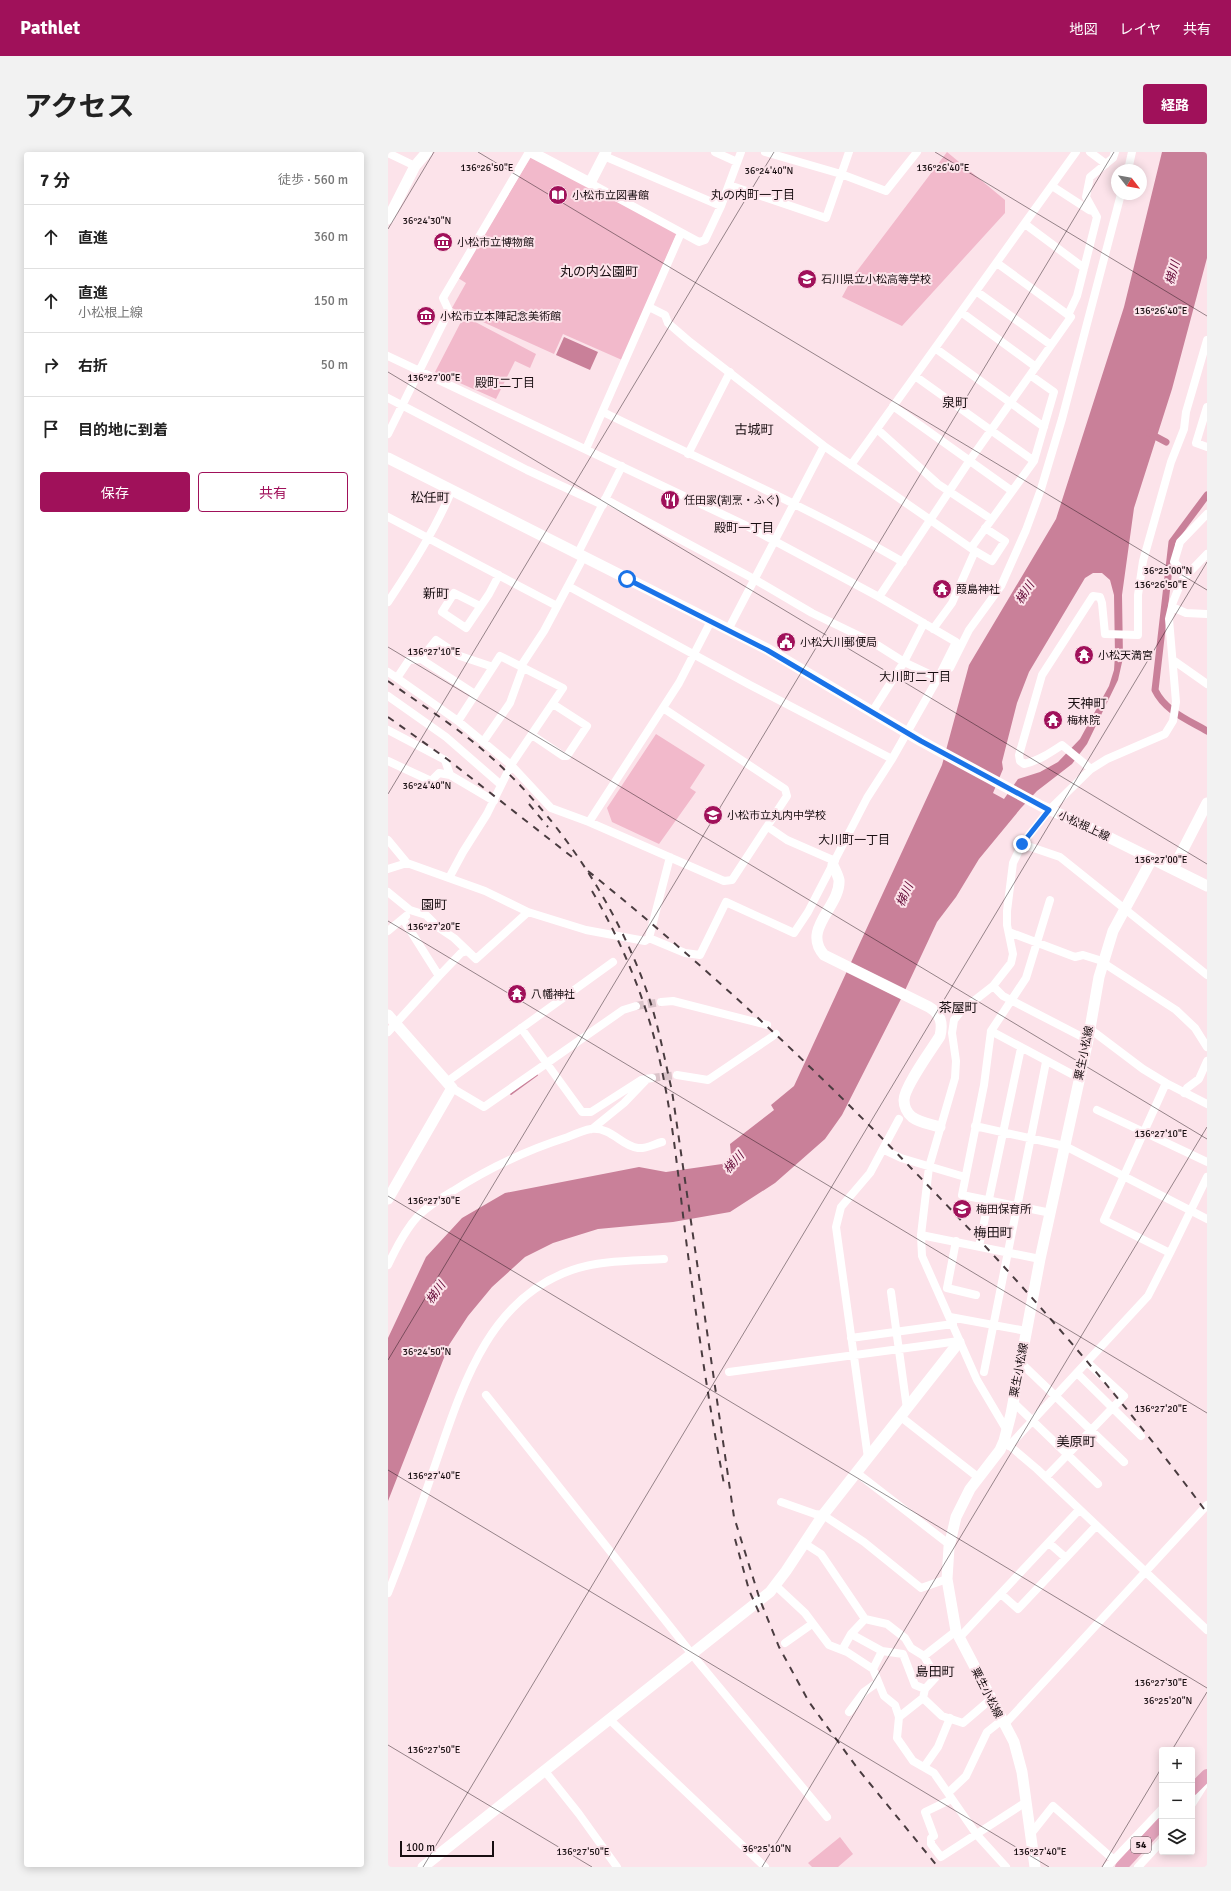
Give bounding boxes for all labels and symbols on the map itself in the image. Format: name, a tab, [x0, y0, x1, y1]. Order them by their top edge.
text: 136°26'50"E	[460, 162, 514, 174]
text: 136°26'40"E	[916, 162, 970, 174]
north arrow	[1111, 164, 1147, 200]
text: 36°24'40"N	[745, 165, 793, 177]
library icon: 小松市立図書館	[547, 184, 569, 206]
district label: 丸の内町一丁目	[711, 188, 795, 203]
place label: 小松市立図書館	[572, 189, 649, 202]
text: 36°24'30"N	[403, 215, 451, 227]
museum icon: 小松市立博物館	[432, 231, 454, 253]
place label: 小松市立博物館	[457, 236, 534, 249]
water label: 梯川	[1162, 257, 1184, 287]
district label: 丸の内公園町	[560, 264, 638, 280]
school or university icon: 石川県立小松高等学校	[796, 268, 818, 290]
place label: 石川県立小松高等学校	[821, 273, 931, 286]
museum icon: 小松市立本陣記念美術館	[415, 305, 437, 327]
text: 136°26'40"E	[1134, 305, 1188, 317]
place label: 小松市立本陣記念美術館	[440, 310, 561, 323]
text: 136°27'00"E	[407, 372, 461, 384]
district label: 殿町二丁目	[475, 376, 535, 391]
district label: 泉町	[942, 395, 968, 411]
district label: 古城町	[734, 422, 774, 438]
restaurant icon: 任田家(割烹・ふぐ)	[659, 489, 681, 511]
district label: 松任町	[410, 490, 450, 506]
place label: 任田家(割烹・ふぐ)	[684, 494, 779, 507]
district label: 殿町一丁目	[714, 521, 774, 536]
text: 36°25'00"N	[1144, 565, 1192, 577]
route start	[618, 570, 636, 588]
water label: 梯川	[1012, 577, 1039, 607]
temple icon: 葭島神社	[931, 578, 953, 600]
text: 136°26'50"E	[1134, 579, 1188, 591]
place label: 葭島神社	[956, 583, 1000, 596]
district label: 新町	[423, 586, 449, 602]
public building icon: 小松大川郵便局	[775, 631, 797, 653]
place label: 小松大川郵便局	[800, 636, 877, 649]
temple icon: 小松天満宮	[1073, 644, 1095, 666]
text: 136°27'10"E	[407, 646, 461, 658]
place label: 小松天満宮	[1098, 649, 1153, 662]
district label: 大川町二丁目	[879, 670, 951, 685]
district label: 天神町	[1067, 696, 1107, 712]
temple icon: 梅林院	[1042, 709, 1064, 731]
place label: 梅林院	[1067, 714, 1100, 727]
text: 36°24'40"N	[403, 780, 451, 792]
school or university icon: 小松市立丸内中学校	[702, 804, 724, 826]
street label: 小松根上線	[1056, 808, 1112, 844]
place label: 小松市立丸内中学校	[727, 809, 826, 822]
district label: 大川町一丁目	[818, 833, 890, 848]
route end	[1013, 835, 1031, 853]
text: 136°27'00"E	[1134, 854, 1188, 866]
water label: 梯川	[893, 879, 918, 909]
district label: 園町	[421, 897, 447, 913]
text: 136°27'20"E	[407, 921, 461, 933]
temple icon: 八幡神社	[506, 983, 528, 1005]
place label: 八幡神社	[531, 988, 575, 1001]
district label: 茶屋町	[938, 1000, 978, 1016]
street label: 粟生小松線	[1072, 1025, 1096, 1081]
text: 136°27'10"E	[1134, 1128, 1188, 1140]
water label: 梯川	[720, 1148, 749, 1177]
text: 136°27'30"E	[407, 1195, 461, 1207]
school or university icon: 梅田保育所	[951, 1198, 973, 1220]
place label: 梅田保育所	[976, 1203, 1032, 1216]
district label: 梅田町	[973, 1225, 1013, 1241]
water label: 梯川	[423, 1277, 450, 1307]
street label: 粟生小松線	[1007, 1342, 1031, 1398]
text: 36°24'50"N	[403, 1346, 451, 1358]
text: 136°27'20"E	[1134, 1403, 1188, 1415]
district label: 美原町	[1056, 1434, 1096, 1450]
text: 136°27'40"E	[407, 1470, 461, 1482]
district label: 島田町	[915, 1664, 955, 1680]
street label: 粟生小松線	[969, 1666, 1005, 1720]
text: 136°27'30"E	[1134, 1677, 1188, 1689]
text: 36°25'20"N	[1144, 1695, 1192, 1707]
text: 136°27'50"E	[407, 1744, 461, 1756]
road number: 54	[1131, 1837, 1151, 1853]
scale bar	[400, 1839, 494, 1858]
text: 36°25'10"N	[743, 1843, 791, 1855]
text: 136°27'50"E	[556, 1846, 610, 1858]
text: 136°27'40"E	[1013, 1846, 1067, 1858]

